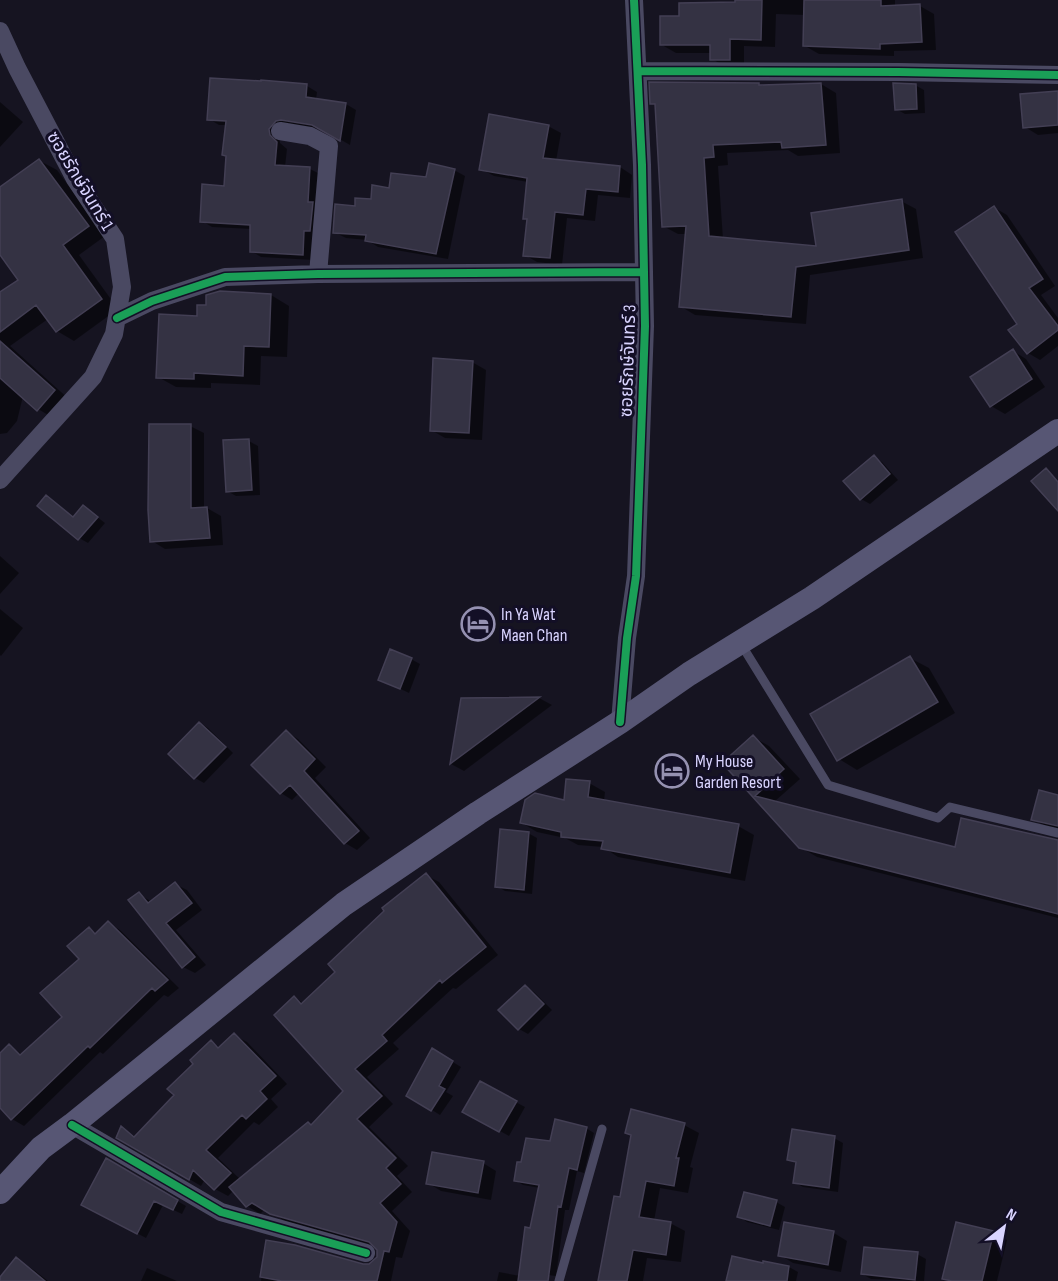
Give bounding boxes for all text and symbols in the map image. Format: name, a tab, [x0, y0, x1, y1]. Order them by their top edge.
street label: ซอยรักษ์จันทร์ 1	[42, 128, 118, 235]
street label: ซอยรักษ์จันทร์ 3	[616, 304, 640, 418]
place label: In Ya Wat Maen Chan	[501, 604, 568, 646]
hotel icon: In Ya Wat Maen Chan	[460, 606, 496, 642]
place label: My House Garden Resort	[695, 751, 782, 793]
hotel icon: My House Garden Resort	[654, 753, 690, 789]
north arrow	[974, 1197, 1034, 1257]
text: N	[1002, 1205, 1020, 1226]

